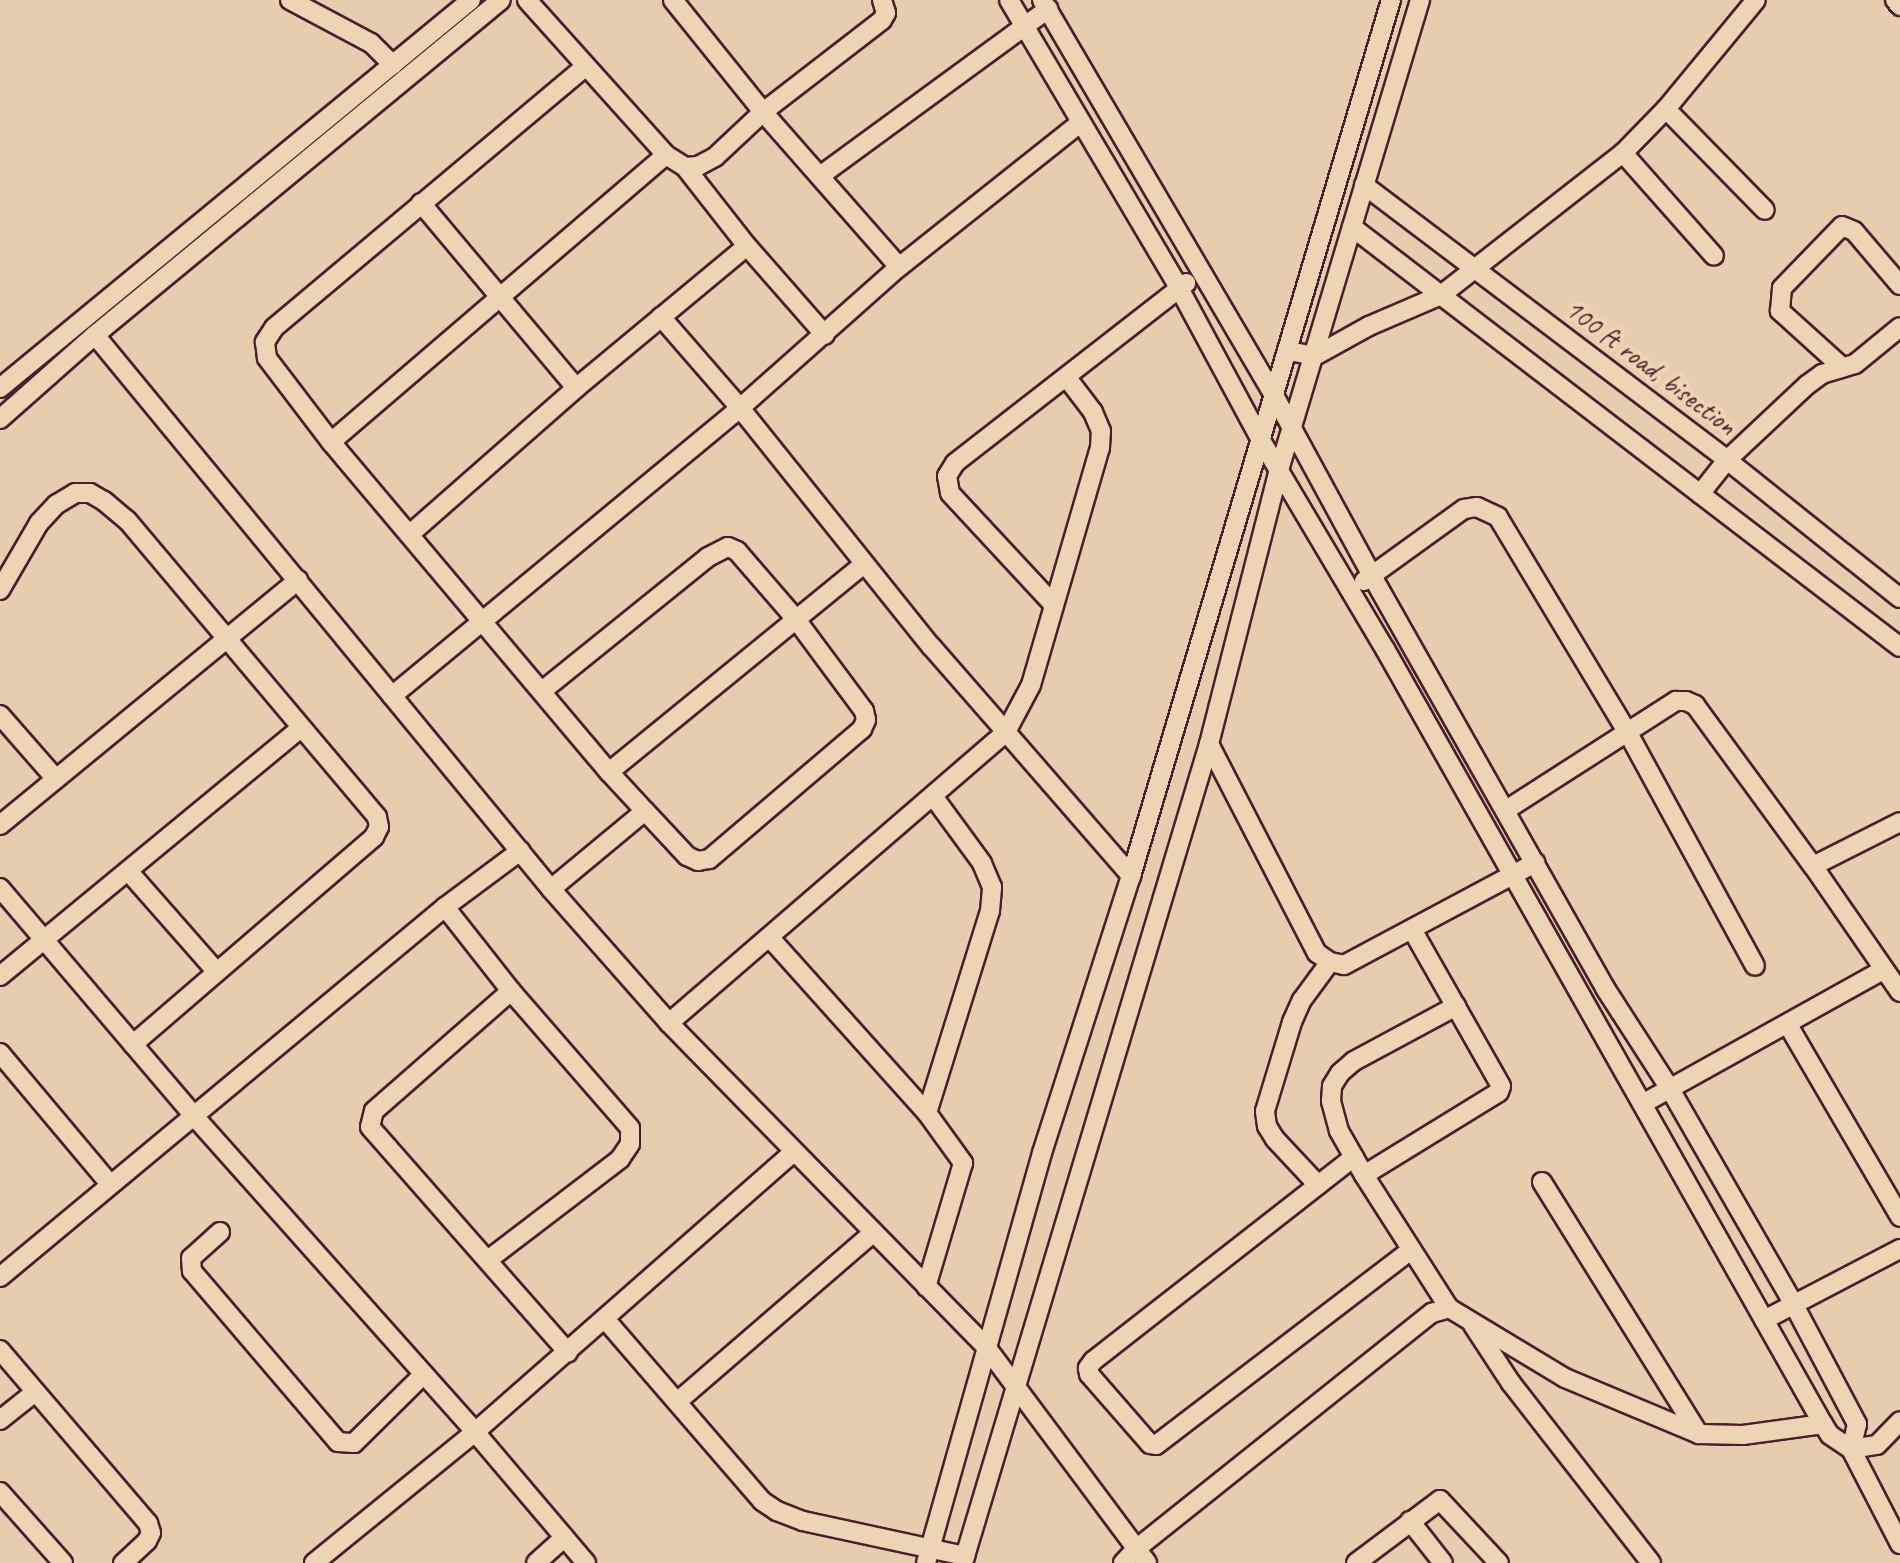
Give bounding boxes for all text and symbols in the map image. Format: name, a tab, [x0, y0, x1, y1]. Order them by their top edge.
street label: 100 ft road, bisection	[1559, 292, 1743, 442]

